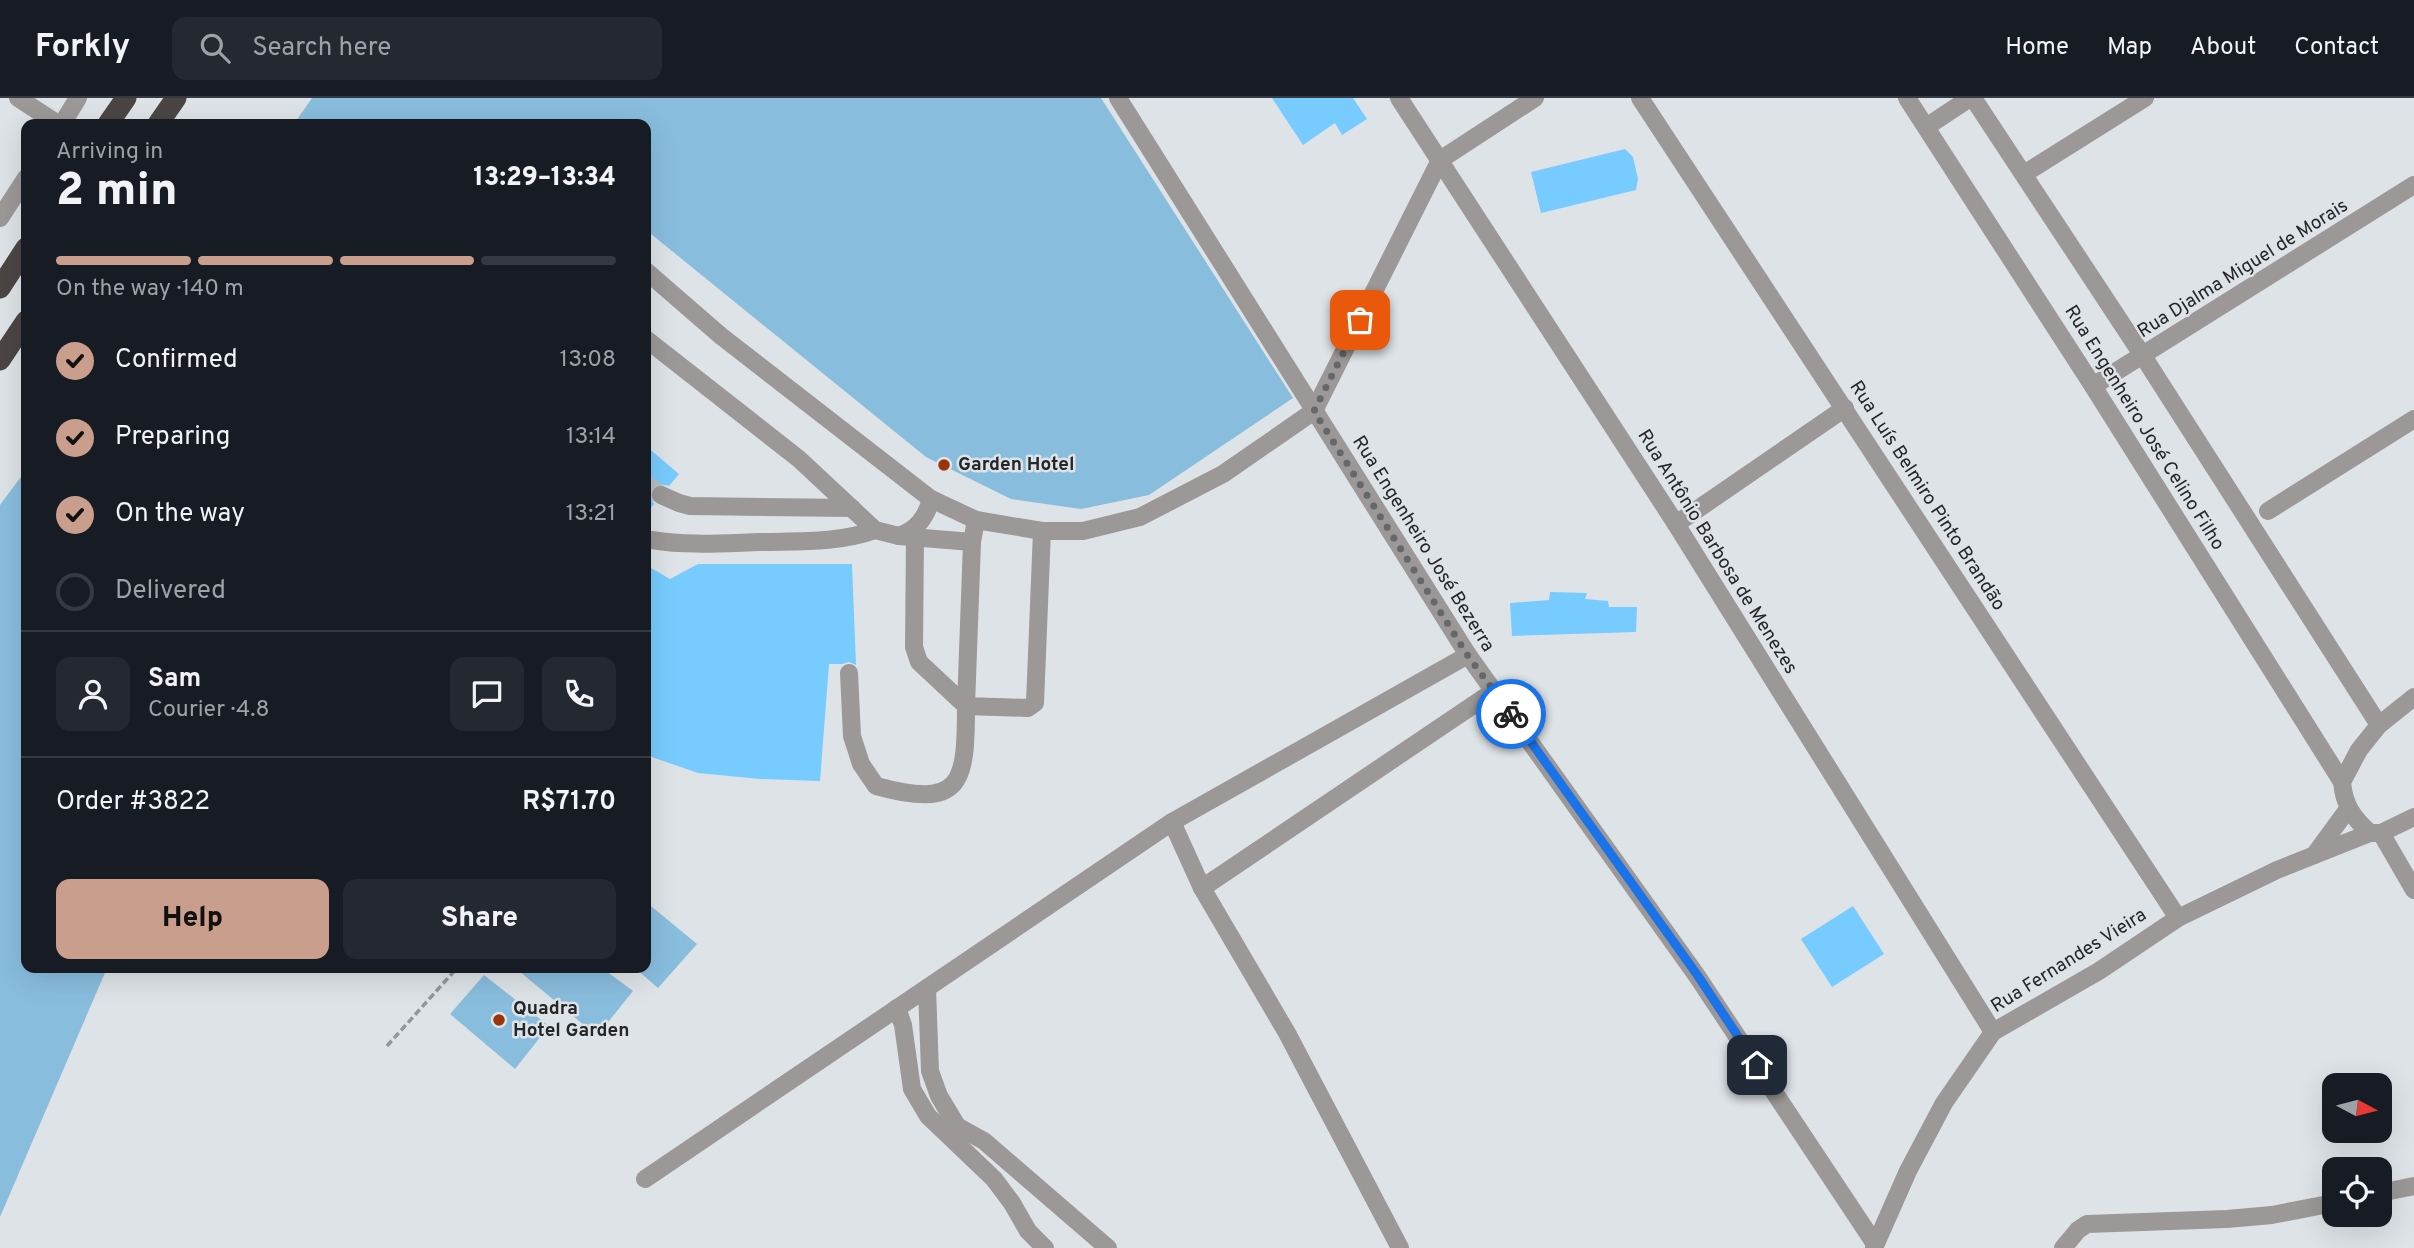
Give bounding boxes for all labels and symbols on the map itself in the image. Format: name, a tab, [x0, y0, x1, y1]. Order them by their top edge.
street label: Rua Djalma Miguel de Morais	[2133, 194, 2353, 344]
pin	[1330, 290, 1390, 350]
street label: Rua Engenheiro José Celino Filho	[2058, 301, 2230, 555]
street label: Rua Luís Belmiro Pinto Brandão	[1844, 377, 2010, 615]
street label: Rua Antônio Barbosa de Menezes	[1632, 425, 1802, 679]
street label: Rua Engenheiro José Bezerra	[1346, 431, 1500, 657]
place label: Garden Hotel	[958, 453, 1074, 477]
marker: Garden Hotel	[936, 457, 952, 473]
courier	[1476, 679, 1546, 749]
street label: Rua Fernandes Vieira	[1987, 903, 2151, 1019]
place label: Quadra Hotel Garden	[513, 997, 629, 1043]
marker: Quadra Hotel Garden	[491, 1012, 507, 1028]
pin	[1727, 1035, 1787, 1095]
north arrow	[2322, 1073, 2392, 1143]

